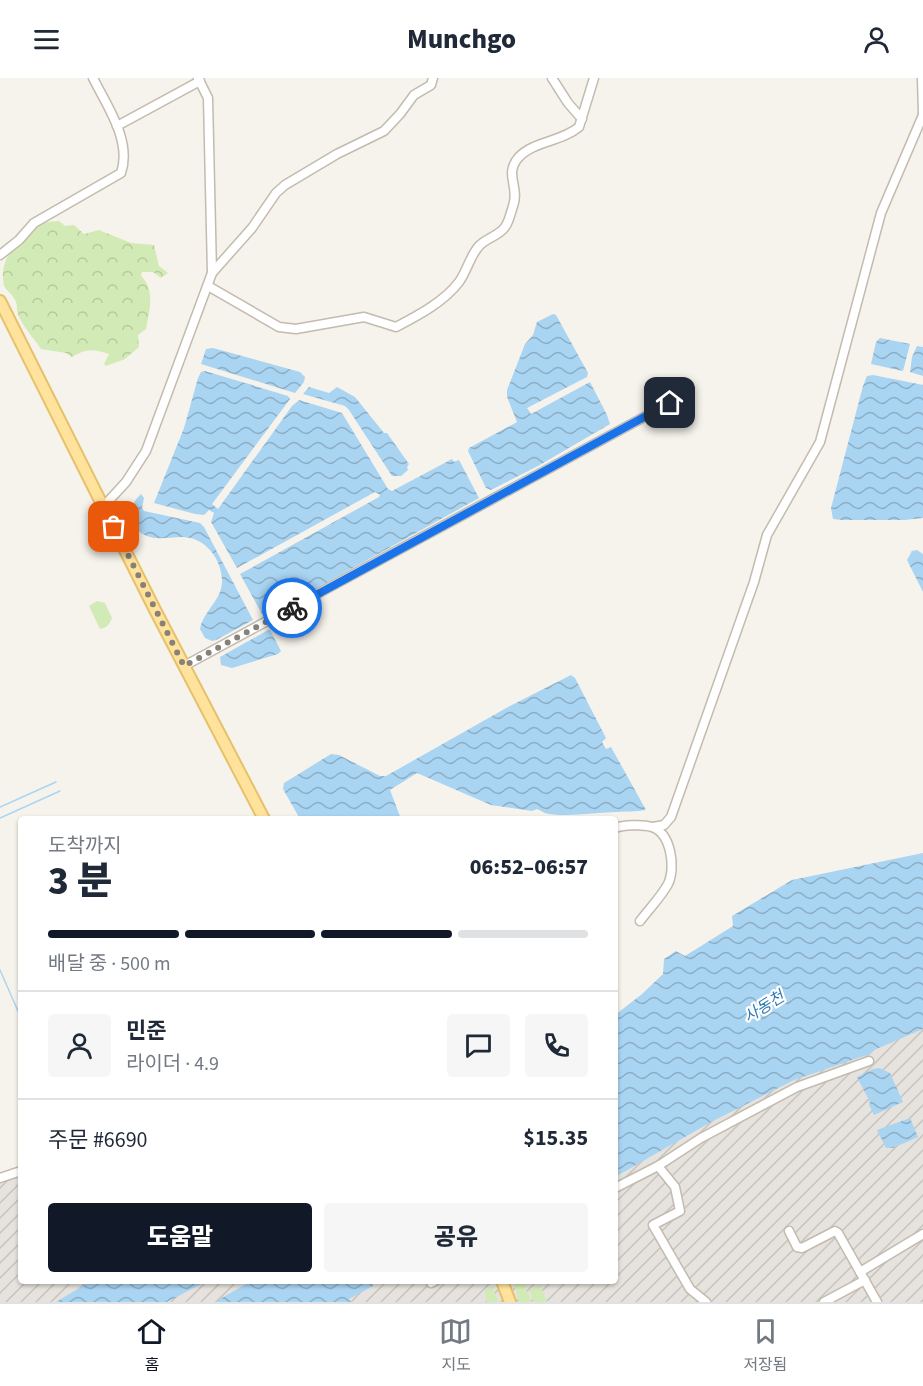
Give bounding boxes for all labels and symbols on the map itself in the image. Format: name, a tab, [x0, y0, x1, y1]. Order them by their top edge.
pin	[644, 377, 695, 428]
pin	[88, 501, 139, 552]
courier	[262, 578, 322, 638]
water label: 사동천	[739, 985, 790, 1028]

